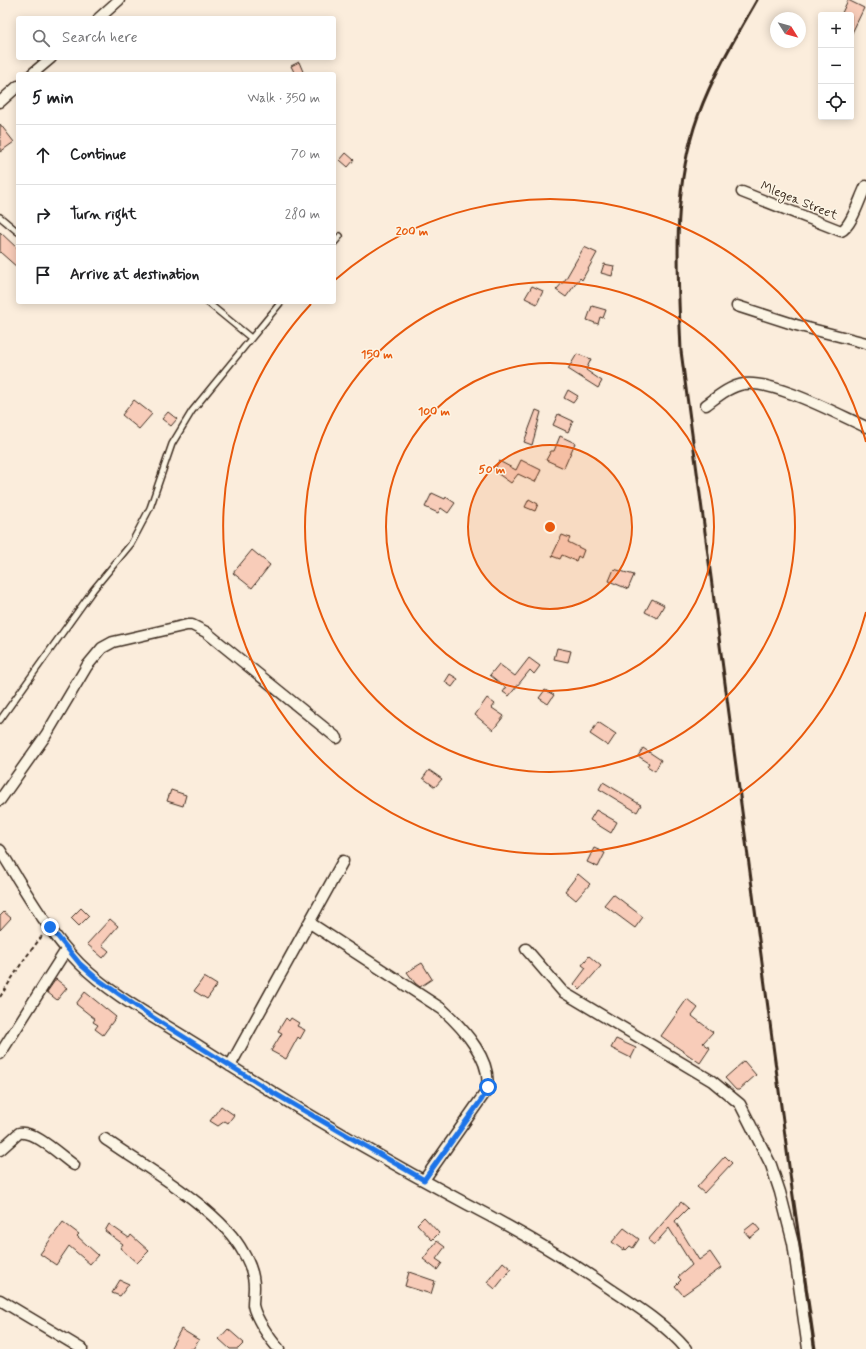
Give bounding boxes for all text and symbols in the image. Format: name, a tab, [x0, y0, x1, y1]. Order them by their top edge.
north arrow	[770, 12, 806, 48]
map controls	[818, 12, 854, 120]
button: +	[818, 12, 854, 48]
search box	[16, 16, 336, 60]
icon: search	[30, 27, 52, 49]
text: Search here	[62, 28, 138, 48]
button: −	[818, 48, 854, 84]
button: locate	[818, 84, 854, 120]
text: 5 min	[32, 87, 74, 109]
text: Walk · 350 m	[247, 90, 320, 107]
icon: ahead	[32, 144, 54, 166]
text: Continue	[70, 145, 126, 165]
text: 70 m	[291, 146, 320, 163]
street label: Mlegea Street	[757, 178, 841, 225]
icon: right	[32, 204, 54, 226]
text: Turn right	[70, 205, 137, 225]
text: 280 m	[285, 206, 320, 223]
text: 200 m	[396, 224, 429, 240]
icon: arrive	[32, 264, 54, 286]
text: Arrive at destination	[70, 265, 199, 285]
text: 150 m	[361, 347, 393, 363]
text: 100 m	[418, 404, 451, 420]
text: 50 m	[479, 462, 506, 478]
centre of rings	[543, 520, 557, 534]
route end	[41, 918, 59, 936]
route start	[479, 1078, 497, 1096]

